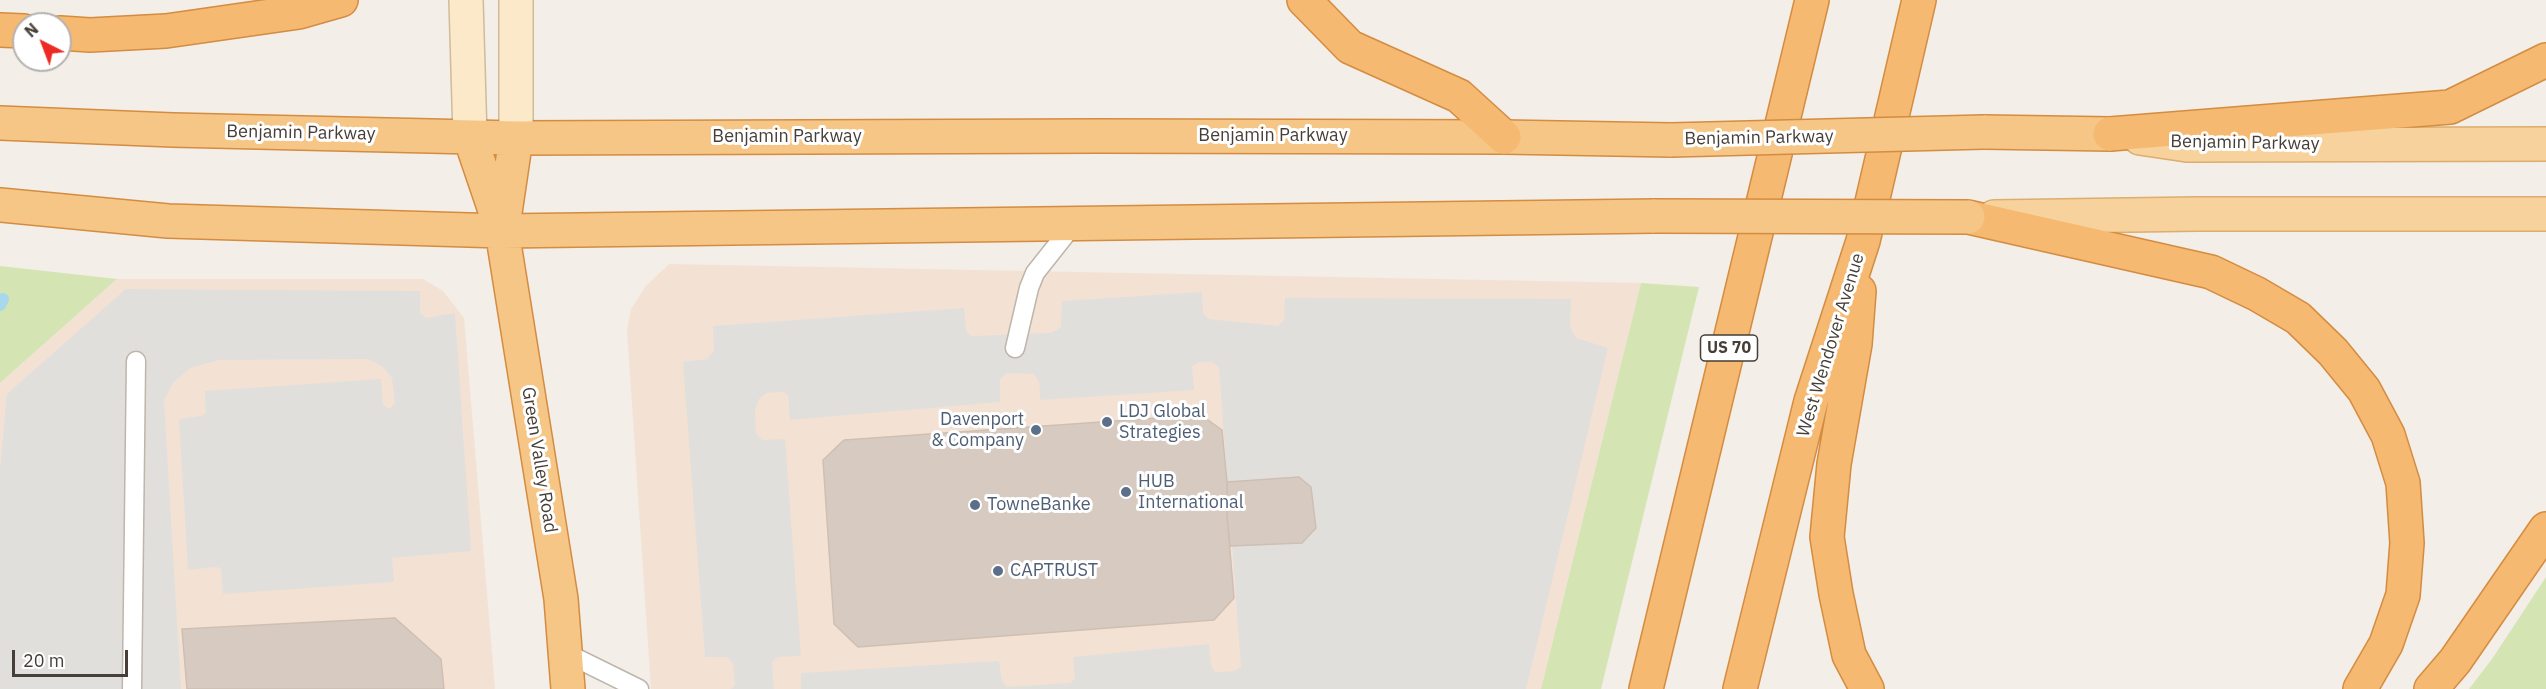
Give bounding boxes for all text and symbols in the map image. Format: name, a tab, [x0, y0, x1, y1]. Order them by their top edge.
north arrow	[12, 12, 72, 72]
text: N	[20, 19, 42, 41]
street label: Benjamin Parkway	[226, 121, 376, 145]
street label: Benjamin Parkway	[1198, 125, 1348, 147]
street label: Benjamin Parkway	[712, 126, 862, 148]
street label: Benjamin Parkway	[1684, 126, 1834, 150]
street label: Benjamin Parkway	[2170, 131, 2320, 155]
street label: West Wendover Avenue	[1793, 251, 1869, 439]
road number: US 70	[1700, 335, 1758, 361]
street label: Green Valley Road	[517, 386, 561, 534]
place label: LDJ Global Strategies	[1119, 401, 1206, 444]
place label: Davenport & Company	[931, 409, 1024, 452]
marker: LDJ Global Strategies	[1100, 415, 1114, 429]
marker: Davenport & Company	[1029, 423, 1043, 437]
place label: HUB International	[1138, 471, 1244, 514]
marker: HUB International	[1119, 485, 1133, 499]
place label: TowneBanke	[987, 494, 1091, 516]
marker: TowneBanke	[968, 498, 982, 512]
place label: CAPTRUST	[1010, 560, 1098, 582]
marker: CAPTRUST	[991, 564, 1005, 578]
scale bar	[15, 638, 130, 676]
text: 20 m	[23, 649, 65, 672]

